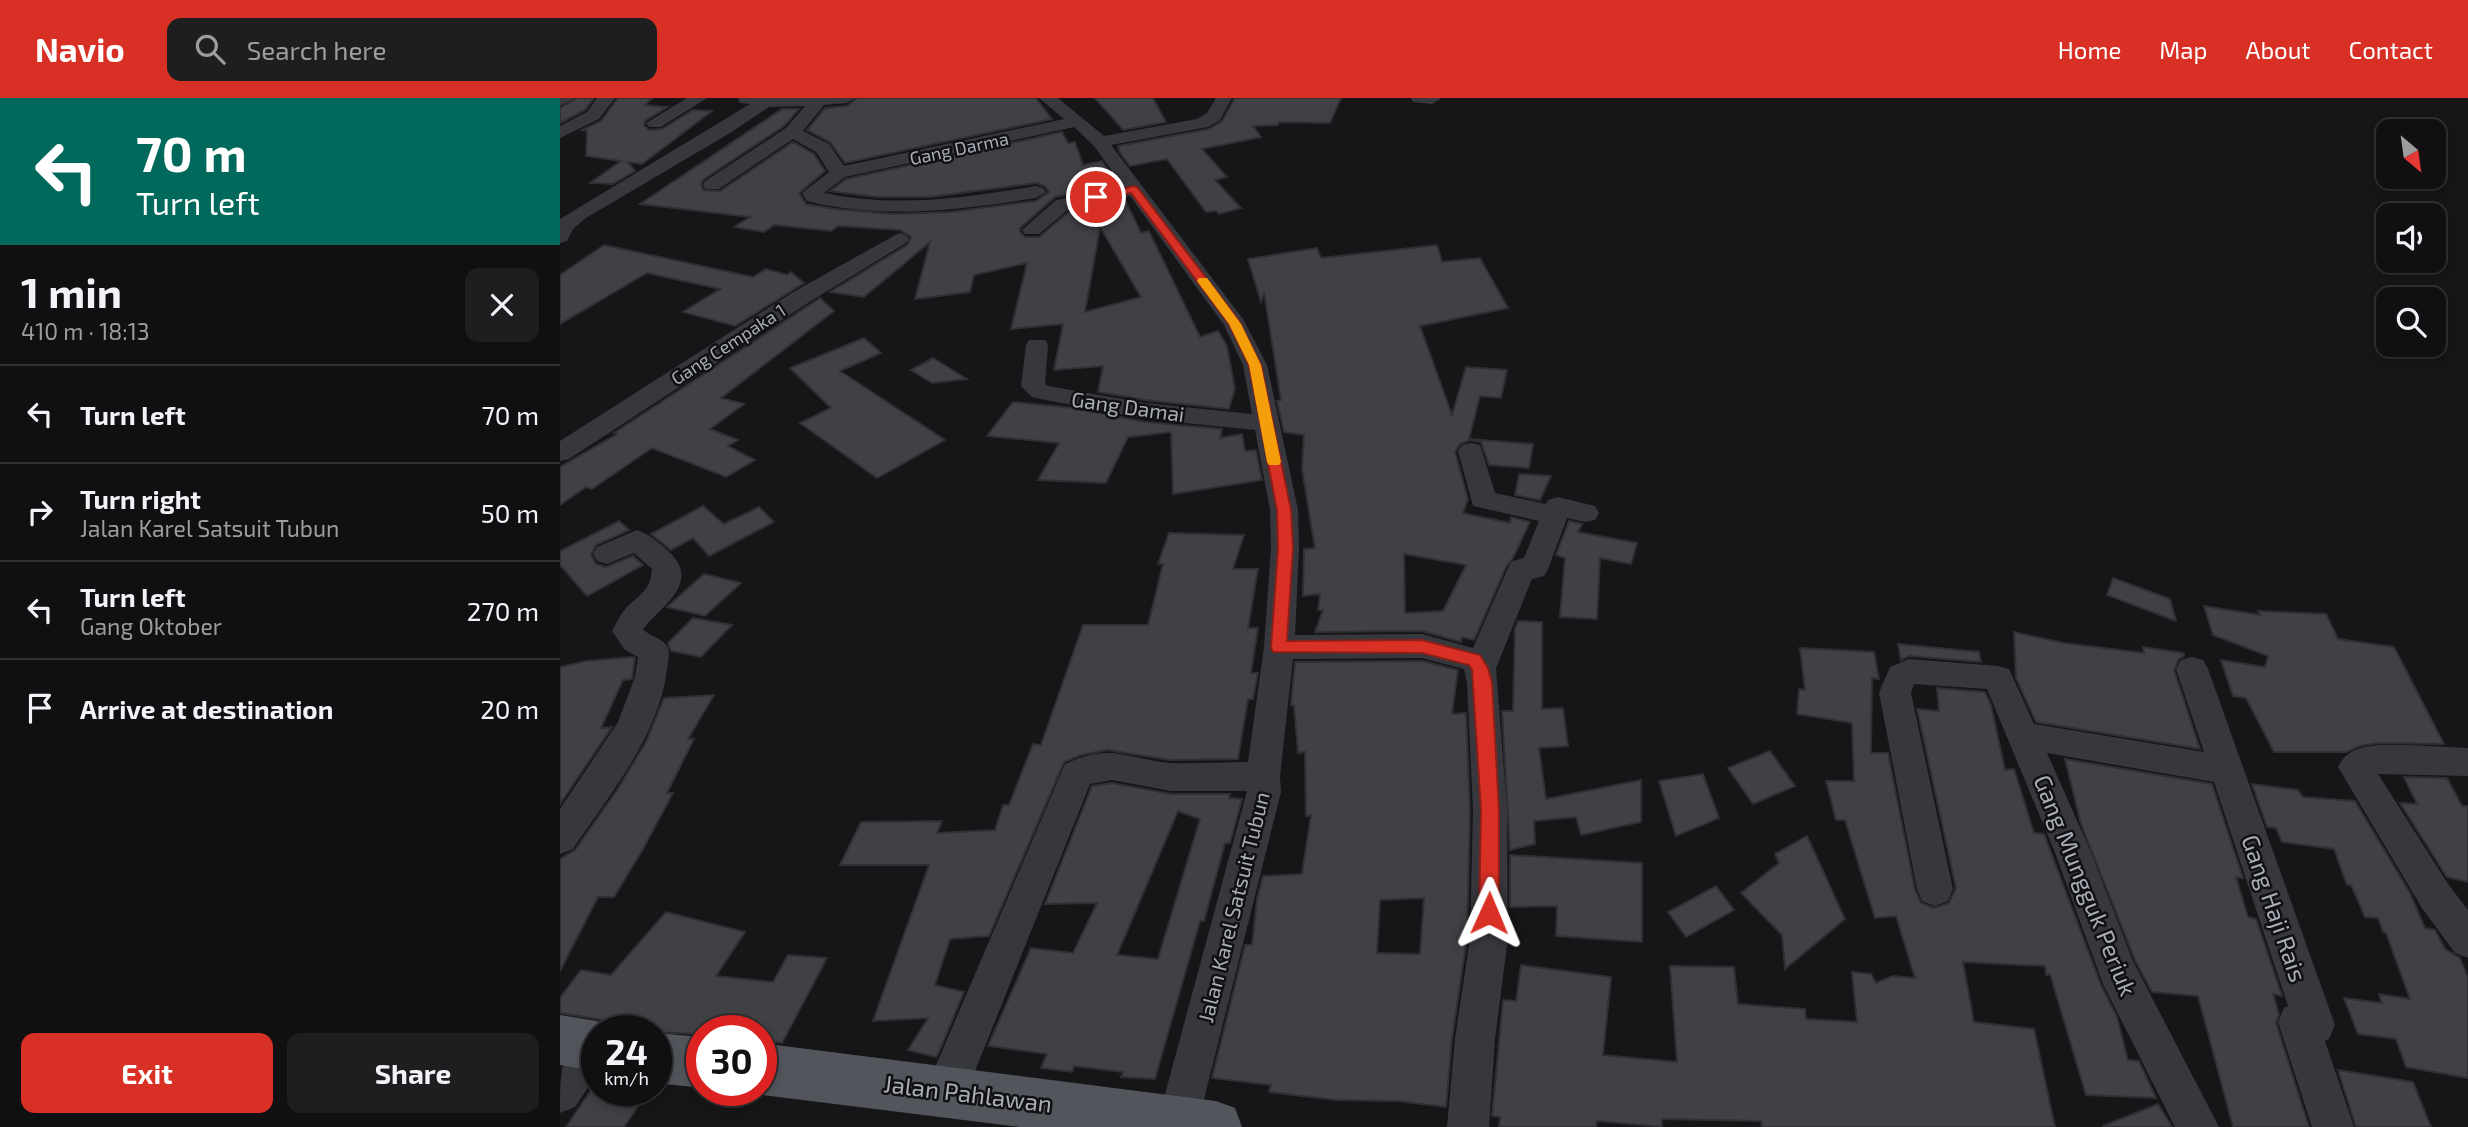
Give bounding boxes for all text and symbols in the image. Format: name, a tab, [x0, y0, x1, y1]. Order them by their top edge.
search box	[167, 18, 657, 81]
text: Navio	[35, 29, 125, 69]
icon: search	[191, 30, 229, 68]
text: Search here	[247, 34, 386, 65]
text: Home	[2058, 35, 2121, 64]
text: Map	[2159, 35, 2207, 64]
text: About	[2245, 35, 2311, 64]
text: Contact	[2349, 35, 2433, 64]
north arrow	[2376, 119, 2446, 189]
map controls	[2376, 119, 2446, 357]
text: 70 m	[136, 123, 247, 182]
icon: left	[21, 126, 112, 217]
street label: Gang Darma	[908, 127, 1010, 169]
pin	[1066, 167, 1126, 227]
icon: arrive	[1077, 178, 1115, 216]
text: Turn left	[136, 183, 260, 221]
button: sound	[2376, 203, 2446, 273]
text: 1 min	[21, 266, 122, 316]
button: close	[465, 268, 539, 342]
button: search	[2376, 287, 2446, 357]
street label: Gang Cempaka 1	[667, 299, 789, 389]
text: 410 m · 18:13	[21, 317, 150, 345]
street label: Gang Damai	[1070, 386, 1186, 426]
icon: left	[21, 395, 59, 433]
text: Turn left	[80, 399, 186, 430]
text: 70 m	[481, 399, 539, 430]
text: Turn right	[80, 483, 201, 514]
icon: right	[21, 493, 59, 531]
text: 50 m	[481, 497, 539, 528]
text: Jalan Karel Satsuit Tubun	[80, 514, 339, 542]
text: Turn left	[80, 581, 186, 612]
icon: left	[21, 591, 59, 629]
text: 270 m	[467, 595, 539, 626]
text: Gang Oktober	[80, 612, 222, 640]
icon: arrive	[21, 689, 59, 727]
text: Arrive at destination	[80, 693, 333, 724]
text: 20 m	[480, 693, 539, 724]
street label: Gang Mungguk Periuk	[2028, 770, 2144, 1000]
street label: Jalan Karel Satsuit Tubun	[1192, 789, 1274, 1025]
street label: Gang Haji Rais	[2236, 831, 2314, 985]
position arrow	[1452, 876, 1526, 950]
speed limit sign: 30	[686, 1015, 777, 1106]
text: 24	[605, 1030, 648, 1072]
button: Exit	[21, 1033, 273, 1113]
button: Share	[287, 1033, 539, 1113]
text: km/h	[604, 1067, 649, 1089]
street label: Jalan Pahlawan	[882, 1068, 1054, 1118]

